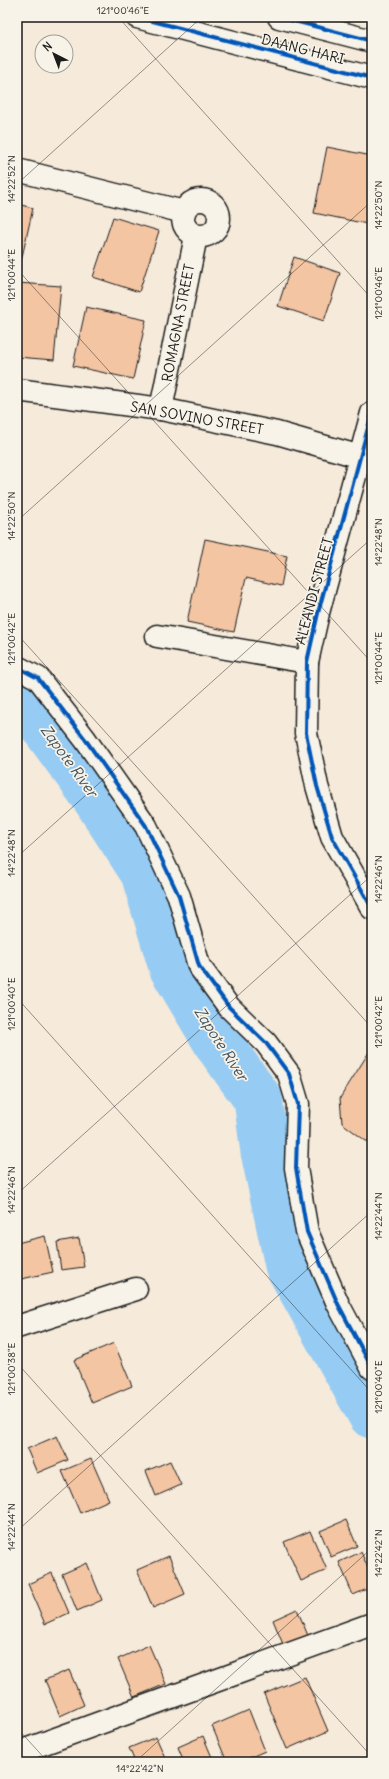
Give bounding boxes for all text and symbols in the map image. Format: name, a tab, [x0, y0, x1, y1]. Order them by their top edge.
text: 121°00'46"E	[97, 4, 149, 17]
street label: DAANG HARI	[260, 30, 346, 68]
north arrow	[34, 34, 74, 74]
text: N	[40, 39, 55, 54]
text: 14°22'52"N	[5, 155, 18, 203]
text: 14°22'50"N	[372, 181, 385, 229]
text: 121°00'44"E	[5, 249, 18, 301]
street label: ROMAGNA STREET	[158, 262, 198, 384]
text: 121°00'46"E	[372, 267, 385, 319]
street label: SAN SOVINO STREET	[129, 397, 265, 439]
text: 14°22'50"N	[5, 492, 18, 540]
text: 14°22'48"N	[372, 518, 385, 566]
street label: ALEANDI STREET	[291, 535, 337, 647]
text: 121°00'42"E	[5, 613, 18, 665]
text: 121°00'44"E	[372, 632, 385, 684]
water label: Zapote River	[37, 721, 103, 802]
text: 14°22'48"N	[5, 829, 18, 877]
text: 14°22'46"N	[372, 855, 385, 903]
text: 121°00'40"E	[5, 977, 18, 1031]
text: 121°00'42"E	[372, 996, 385, 1048]
water label: Zapote River	[190, 1003, 253, 1086]
text: 14°22'46"N	[5, 1166, 18, 1214]
text: 14°22'44"N	[372, 1192, 385, 1240]
text: 121°00'38"E	[5, 1343, 18, 1395]
text: 121°00'40"E	[372, 1360, 385, 1414]
text: 14°22'44"N	[5, 1503, 18, 1551]
text: 14°22'42"N	[372, 1529, 385, 1577]
text: 14°22'42"N	[116, 1762, 164, 1775]

